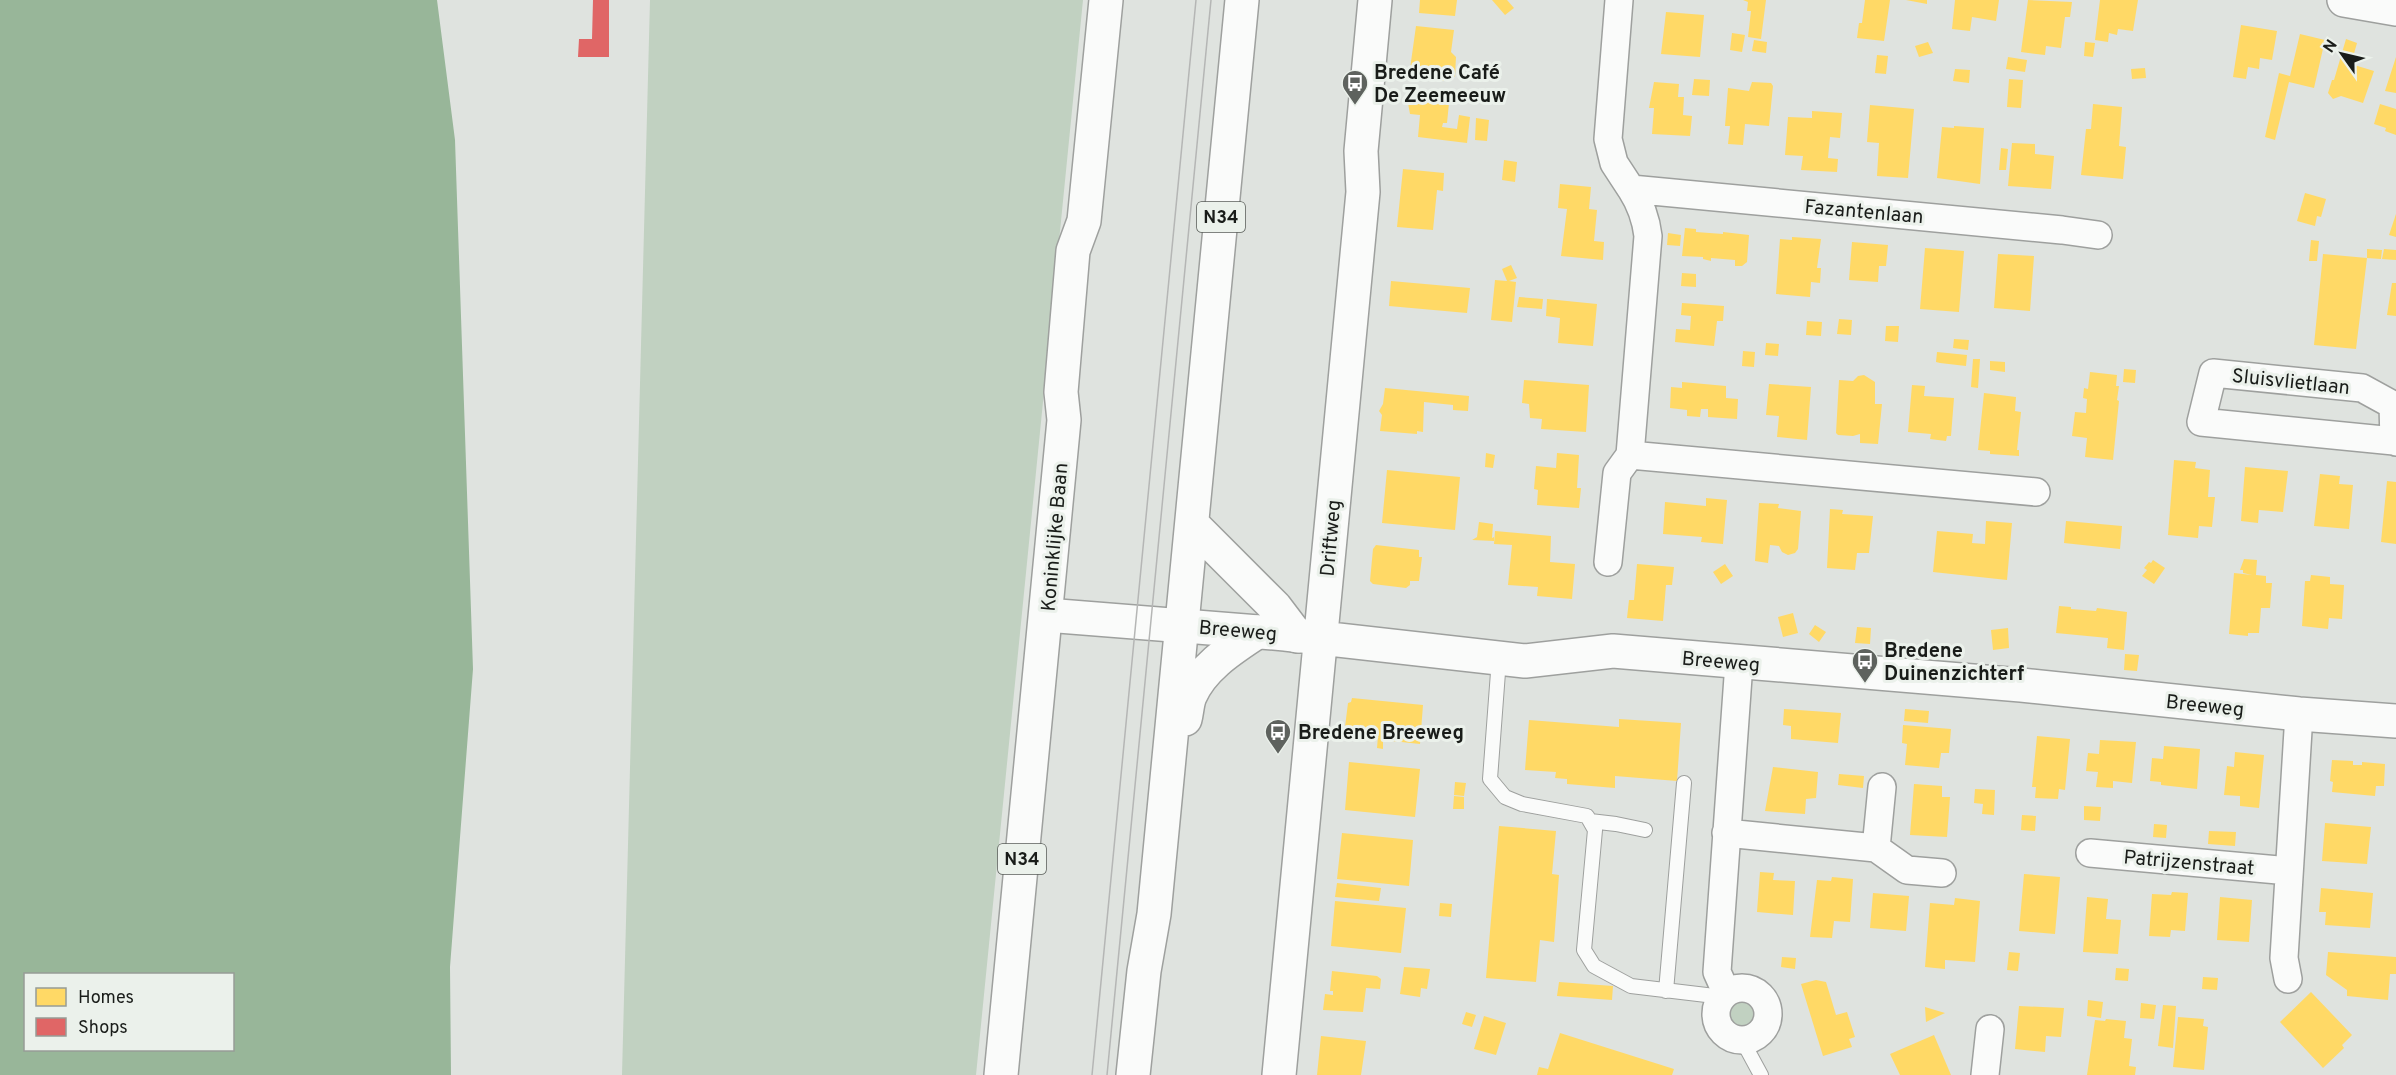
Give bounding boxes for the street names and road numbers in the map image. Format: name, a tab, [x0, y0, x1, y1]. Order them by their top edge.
street label: Fazantenlaan	[1803, 195, 1924, 231]
road number: N34	[1197, 202, 1245, 232]
street label: Sluisvlietlaan	[2230, 364, 2351, 402]
street label: Koninklijke Baan	[1037, 462, 1075, 613]
street label: Driftweg	[1316, 499, 1348, 578]
street label: Breeweg	[1198, 616, 1278, 648]
street label: Breeweg	[1681, 647, 1761, 679]
street label: Breeweg	[2164, 690, 2245, 724]
road number: N34	[998, 844, 1046, 874]
street label: Patrijzenstraat	[2122, 845, 2255, 883]

